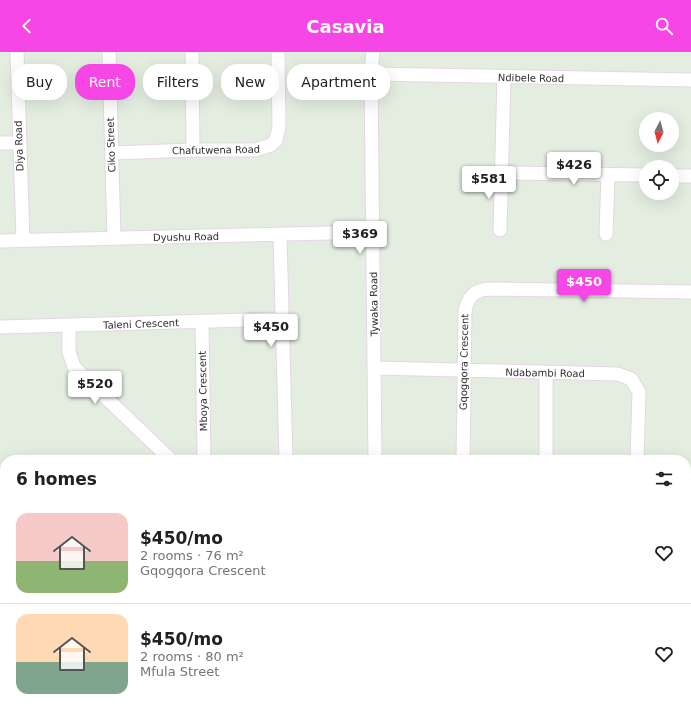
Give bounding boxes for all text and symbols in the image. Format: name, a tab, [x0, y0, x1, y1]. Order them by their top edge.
icon: back	[16, 15, 38, 37]
icon: search	[653, 15, 675, 37]
text: Casavia	[306, 16, 385, 37]
chip: Buy	[12, 64, 67, 100]
chip: Rent	[75, 64, 135, 100]
chip: Filters	[143, 64, 213, 100]
chip: New	[221, 64, 279, 100]
chip: Apartment	[287, 64, 390, 100]
street label: Ndibele Road	[498, 72, 564, 84]
north arrow	[639, 112, 679, 152]
map controls	[639, 112, 679, 200]
street label: Ciko Street	[105, 117, 117, 173]
street label: Diya Road	[13, 120, 25, 172]
street label: Chafutwena Road	[172, 144, 260, 156]
pin: $426	[550, 152, 598, 186]
text: $426	[556, 157, 592, 172]
button: locate	[639, 160, 679, 200]
pin: $581	[465, 166, 513, 200]
text: $581	[471, 171, 507, 186]
pin: $369	[336, 221, 384, 255]
text: $369	[342, 226, 378, 241]
street label: Dyushu Road	[153, 231, 219, 243]
pin: $450	[560, 269, 608, 303]
street label: Tywaka Road	[368, 272, 380, 337]
text: $450	[566, 274, 602, 289]
pin: $450	[247, 314, 295, 348]
street label: Gqogqora Crescent	[458, 314, 470, 410]
street label: Taleni Crescent	[102, 317, 179, 331]
text: $450	[253, 319, 289, 334]
street label: Mboya Crescent	[197, 351, 209, 431]
street label: Ndabambi Road	[505, 367, 585, 379]
pin: $520	[71, 371, 119, 405]
text: $520	[77, 376, 113, 391]
icon: filters	[653, 468, 675, 490]
text: 6 homes	[16, 469, 97, 489]
text: $450/mo	[140, 528, 223, 548]
icon: home	[48, 529, 96, 577]
icon: heart	[653, 542, 675, 564]
text: 2 rooms · 76 m²	[140, 548, 244, 563]
text: Gqogqora Crescent	[140, 563, 266, 578]
text: $450/mo	[140, 629, 223, 649]
icon: home	[48, 630, 96, 678]
icon: heart	[653, 643, 675, 665]
text: 2 rooms · 80 m²	[140, 649, 244, 664]
text: Mfula Street	[140, 664, 219, 679]

